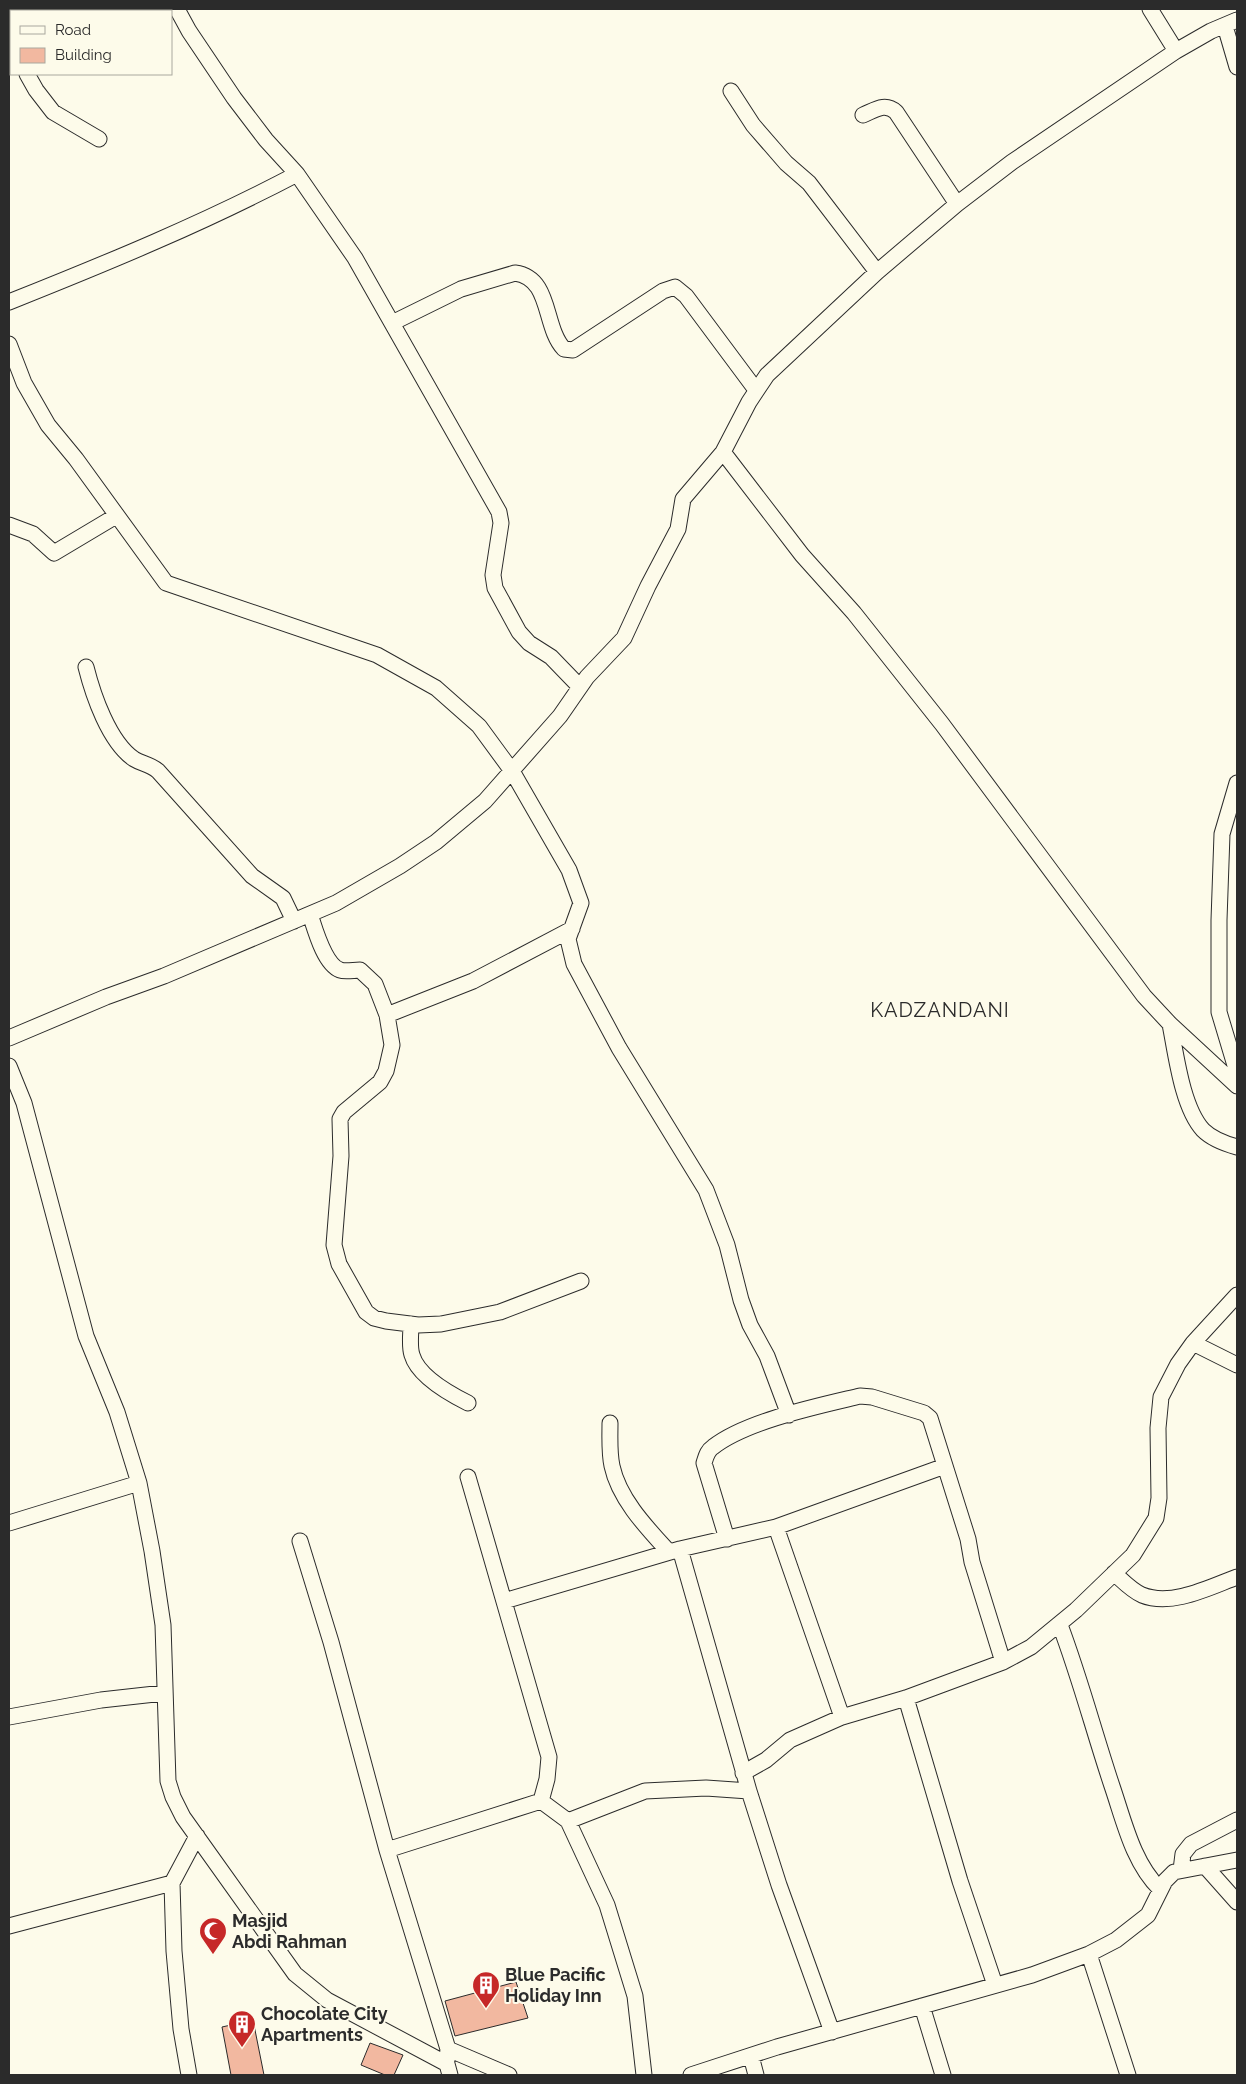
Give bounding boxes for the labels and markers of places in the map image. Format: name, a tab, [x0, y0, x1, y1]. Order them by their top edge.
place label: Masjid Abdi Rahman	[232, 1910, 347, 1952]
mosque icon: Masjid Abdi Rahman	[198, 1916, 228, 1955]
place label: Blue Pacific Holiday Inn	[505, 1964, 606, 2006]
building icon: Blue Pacific Holiday Inn	[471, 1970, 501, 2009]
place label: Chocolate City Apartments	[261, 2003, 388, 2045]
building icon: Chocolate City Apartments	[227, 2009, 257, 2048]

